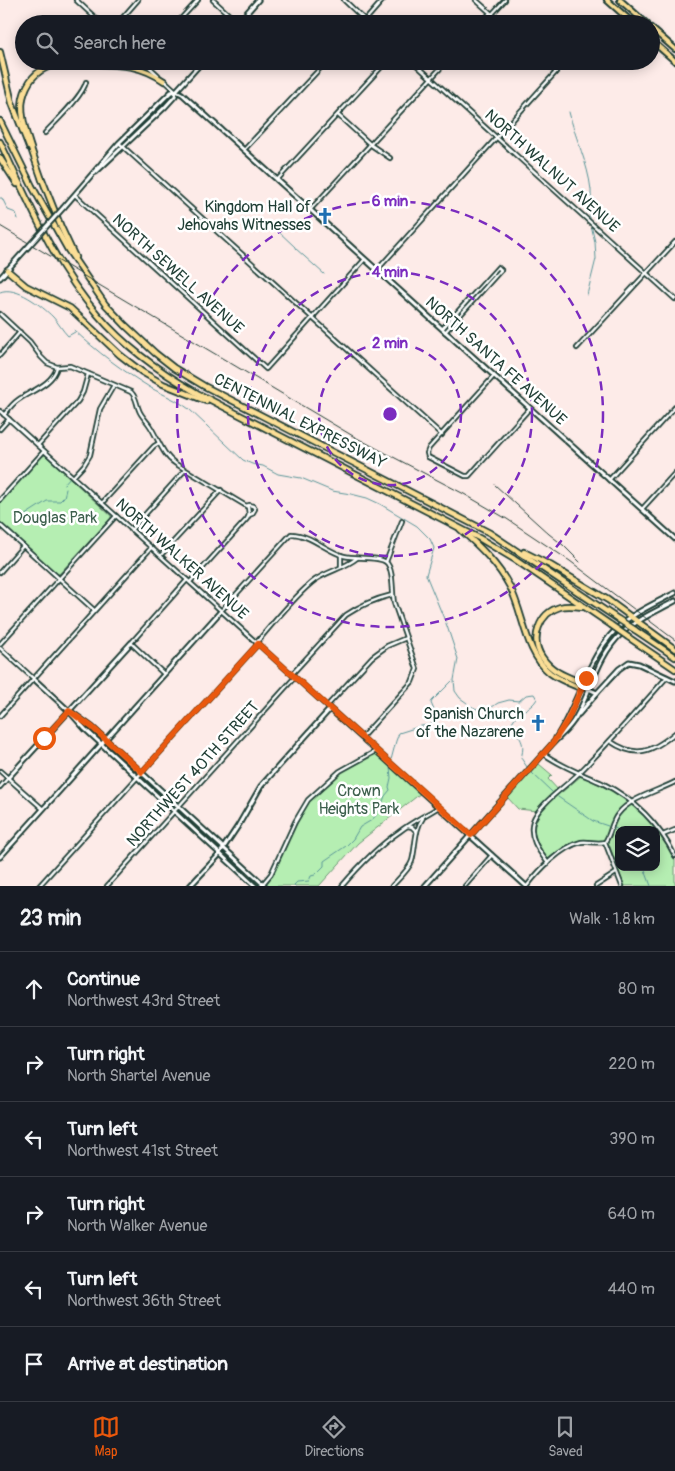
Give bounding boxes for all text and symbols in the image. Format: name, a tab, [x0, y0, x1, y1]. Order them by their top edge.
search box	[15, 15, 660, 70]
icon: search	[33, 29, 61, 57]
text: Search here	[73, 31, 166, 55]
street label: NORTH WALNUT AVENUE	[480, 105, 624, 237]
text: 6 min	[372, 192, 409, 211]
place label: Kingdom Hall of Jehovahs Witnesses	[177, 197, 312, 235]
church icon: Kingdom Hall of Jehovahs Witnesses	[315, 206, 335, 226]
street label: NORTH SEWELL AVENUE	[108, 210, 248, 338]
text: 4 min	[372, 263, 409, 282]
street label: NORTH SANTA FE AVENUE	[421, 292, 571, 430]
text: 2 min	[372, 334, 408, 353]
street label: CENTENNIAL EXPRESSWAY	[210, 369, 390, 473]
centre of rings	[381, 405, 399, 423]
street label: NORTH WALKER AVENUE	[111, 494, 253, 624]
park label: Douglas Park	[13, 508, 98, 528]
route end	[575, 667, 598, 690]
street label: NORTHWEST 40TH STREET	[122, 697, 264, 851]
place label: Spanish Church of the Nazarene	[416, 704, 524, 742]
church icon: Spanish Church of the Nazarene	[528, 713, 548, 733]
route start	[33, 727, 56, 750]
park label: Crown Heights Park	[318, 781, 400, 819]
map controls	[615, 826, 660, 871]
button: layers	[615, 826, 660, 871]
text: 23 min	[20, 905, 81, 932]
text: Walk · 1.8 km	[569, 909, 655, 929]
text: Continue	[67, 967, 140, 991]
icon: ahead	[20, 975, 48, 1003]
text: 80 m	[618, 979, 655, 999]
text: Northwest 43rd Street	[67, 991, 220, 1011]
text: Turn right	[67, 1042, 145, 1066]
icon: right	[20, 1050, 48, 1078]
text: 220 m	[609, 1054, 655, 1074]
text: North Shartel Avenue	[67, 1066, 210, 1086]
text: Turn left	[67, 1117, 137, 1141]
icon: left	[20, 1125, 48, 1153]
text: 390 m	[609, 1129, 655, 1149]
text: Northwest 41st Street	[67, 1141, 218, 1161]
text: Turn right	[67, 1192, 145, 1216]
icon: right	[20, 1200, 48, 1228]
text: 640 m	[608, 1204, 655, 1224]
text: North Walker Avenue	[67, 1216, 207, 1236]
text: Turn left	[67, 1267, 137, 1291]
icon: left	[20, 1275, 48, 1303]
text: 440 m	[608, 1279, 655, 1299]
text: Northwest 36th Street	[67, 1291, 221, 1311]
icon: arrive	[20, 1350, 48, 1378]
text: Arrive at destination	[67, 1352, 228, 1376]
tab: Map	[92, 1413, 120, 1460]
tab: Directions	[304, 1413, 364, 1460]
tab: Saved	[548, 1413, 583, 1460]

